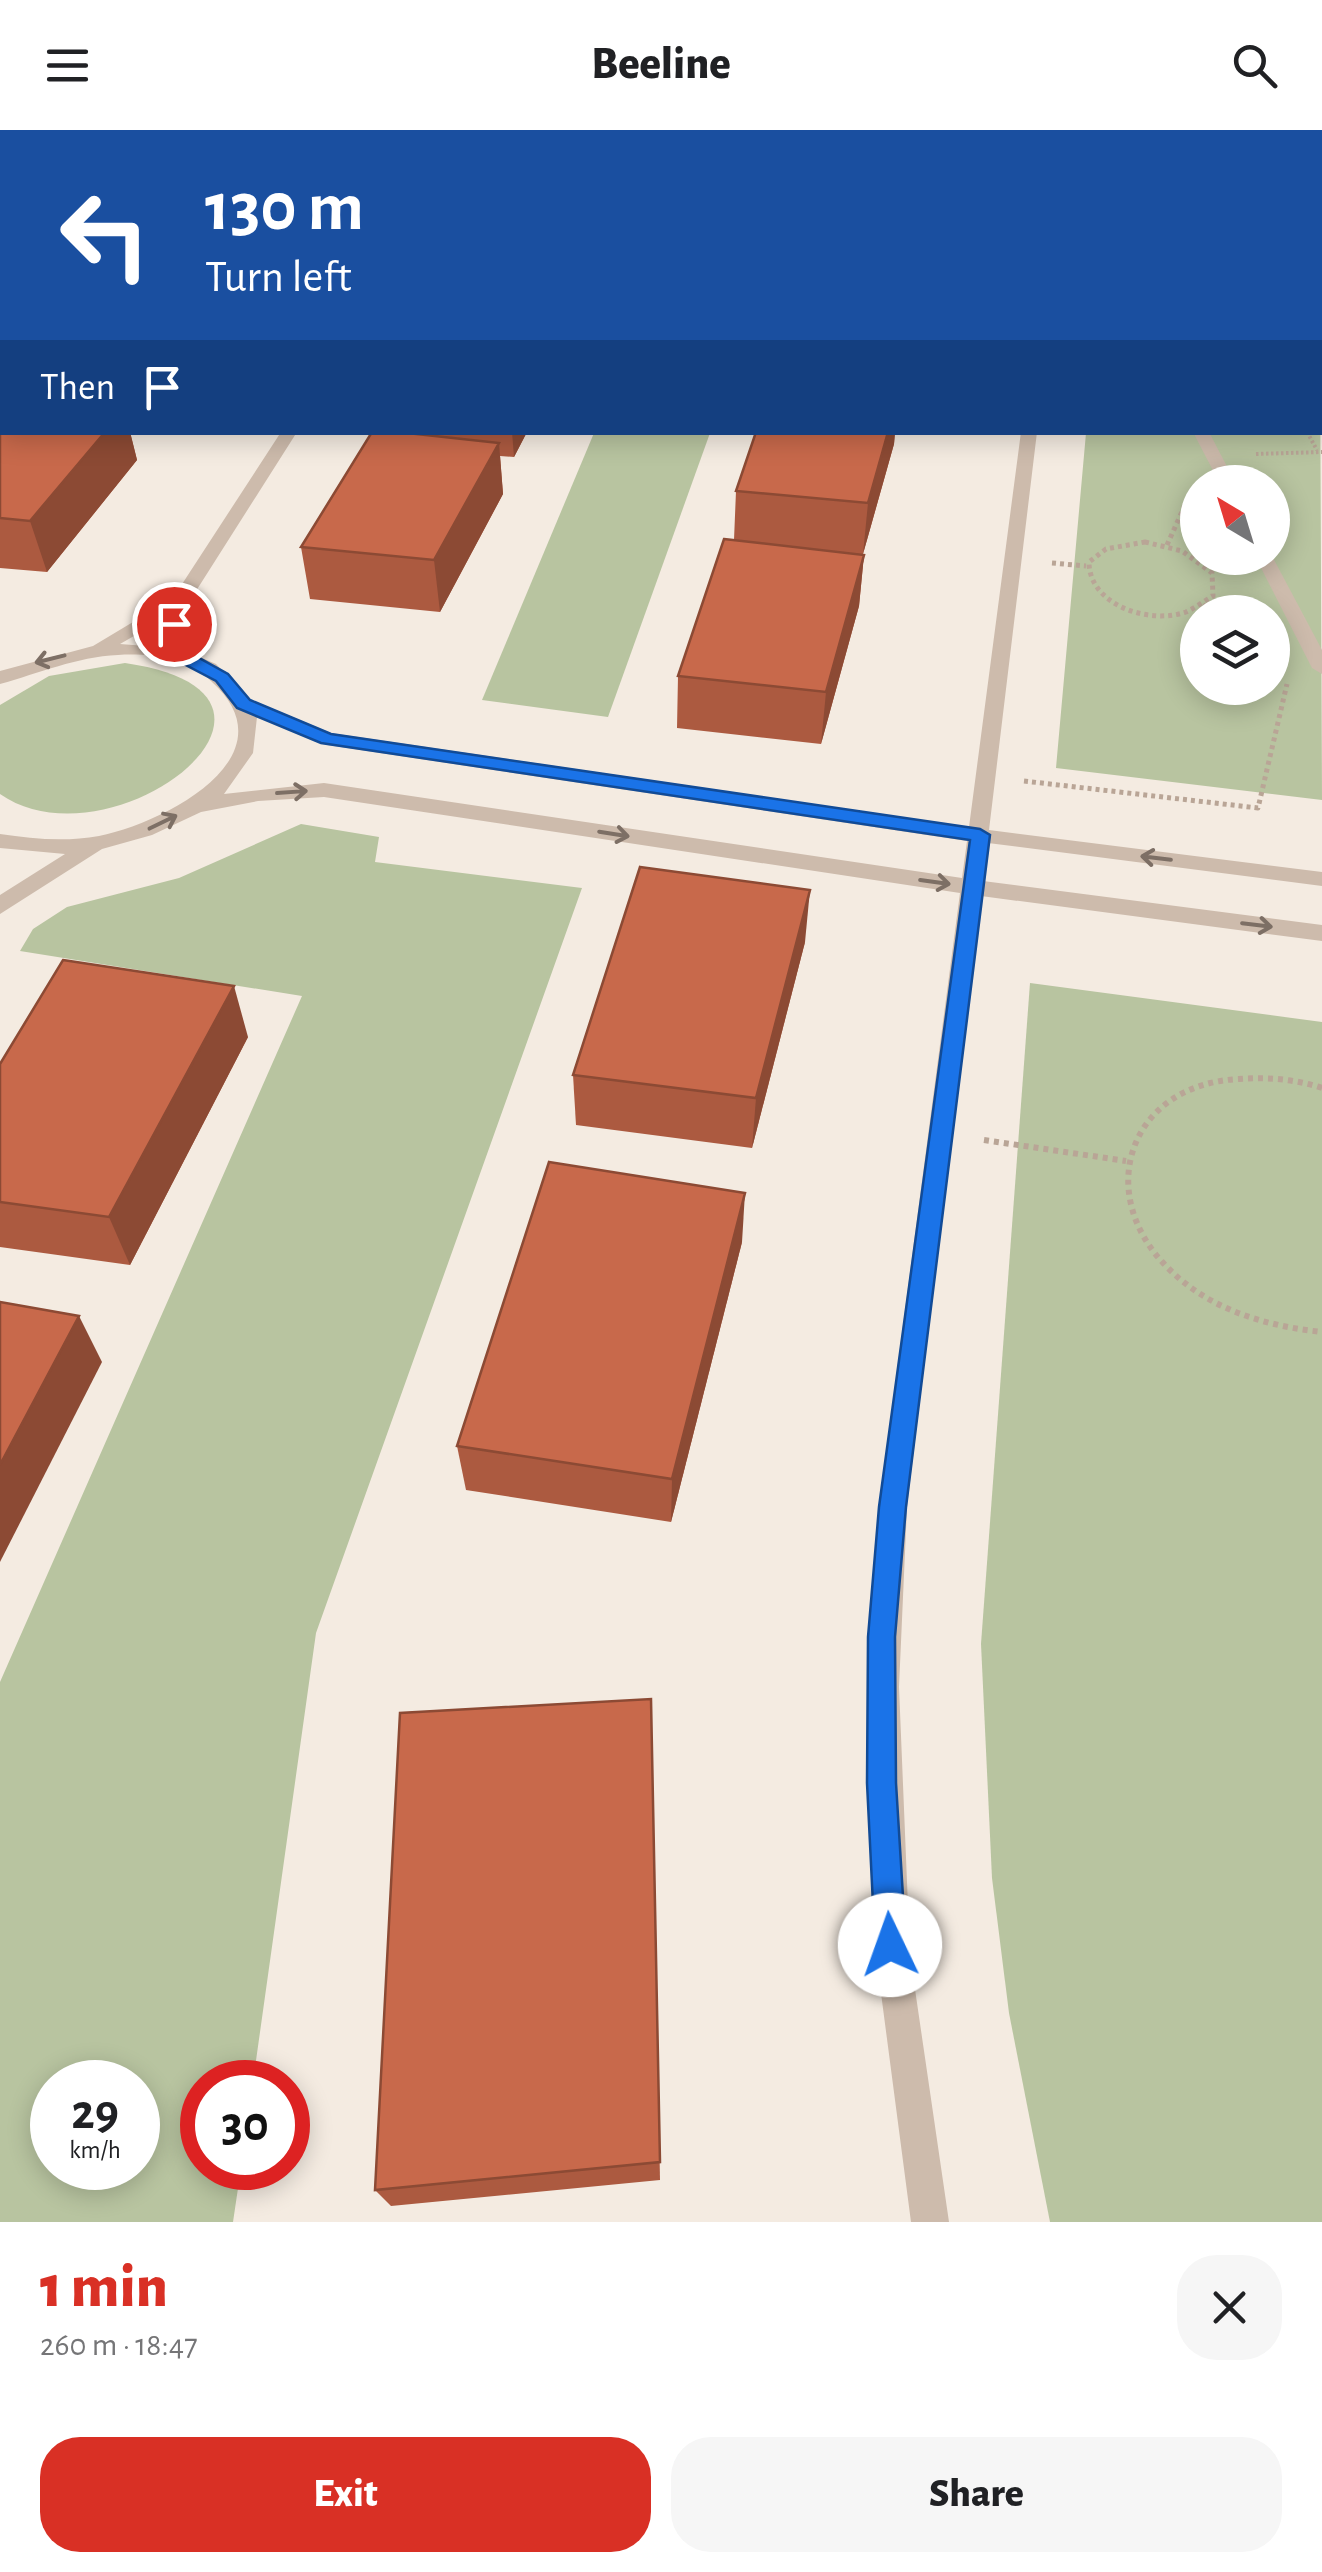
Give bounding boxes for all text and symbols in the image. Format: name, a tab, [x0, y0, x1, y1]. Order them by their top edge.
icon: menu	[40, 38, 95, 93]
icon: search	[1227, 38, 1282, 93]
text: Beeline	[591, 42, 731, 87]
icon: left	[40, 170, 170, 300]
text: 130 m	[205, 173, 364, 243]
text: Turn left	[205, 255, 352, 300]
icon: arrive	[135, 360, 190, 415]
text: Then	[40, 369, 115, 407]
north arrow	[1180, 465, 1290, 575]
map controls	[1180, 465, 1290, 705]
pin	[132, 582, 217, 667]
button: layers	[1180, 595, 1290, 705]
icon: arrive	[147, 597, 202, 652]
one-way arrow	[35, 651, 67, 669]
one-way arrow	[276, 782, 308, 801]
one-way arrow	[148, 812, 178, 831]
one-way arrow	[597, 825, 630, 843]
one-way arrow	[1140, 848, 1173, 867]
one-way arrow	[919, 873, 951, 892]
one-way arrow	[1241, 916, 1273, 934]
position arrow	[838, 1893, 942, 1997]
speed limit sign: 30	[180, 2060, 310, 2190]
text: 29	[71, 2088, 119, 2138]
text: km/h	[69, 2138, 121, 2163]
button: close	[1177, 2255, 1282, 2360]
text: 1 min	[40, 2258, 168, 2318]
text: 260 m · 18:47	[40, 2329, 198, 2361]
button: Exit	[40, 2437, 651, 2552]
button: Share	[671, 2437, 1282, 2552]

